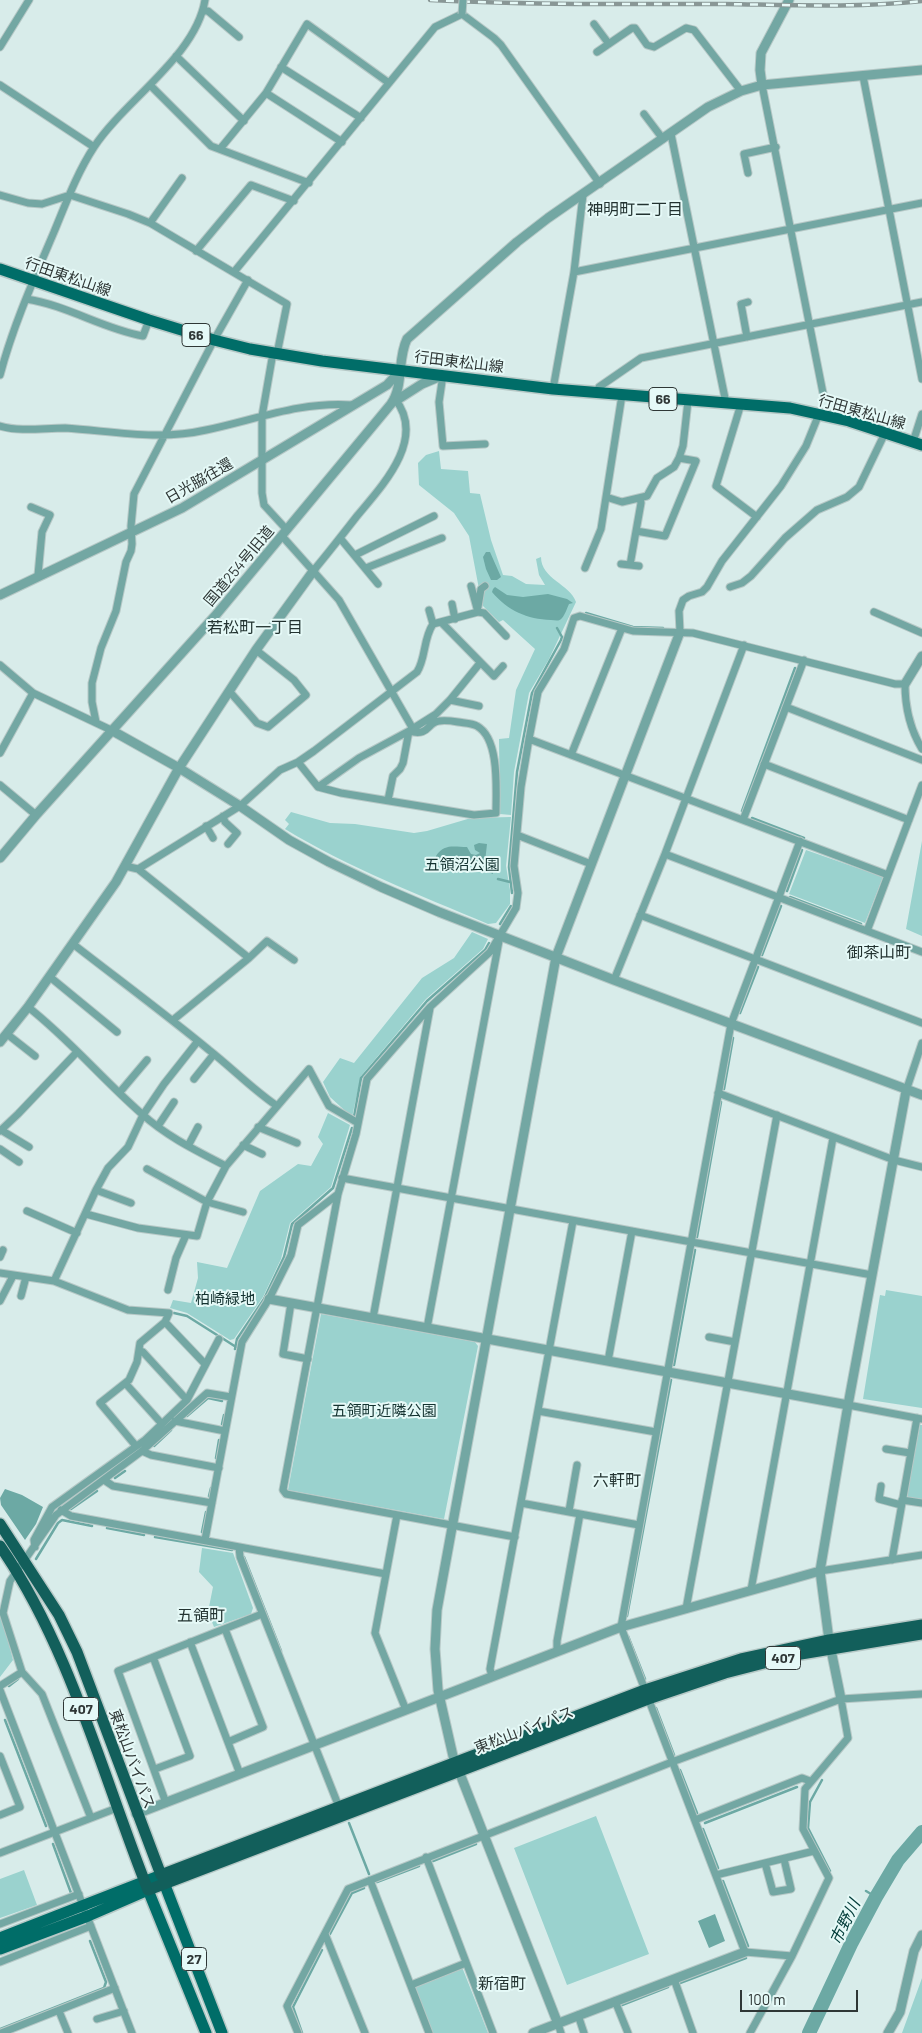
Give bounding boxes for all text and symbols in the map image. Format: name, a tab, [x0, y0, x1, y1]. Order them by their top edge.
district label: 神明町二丁目	[587, 200, 683, 220]
street label: 行田東松山線	[23, 254, 113, 300]
road number: 66	[182, 324, 210, 346]
street label: 行田東松山線	[413, 348, 505, 376]
road number: 66	[649, 388, 677, 410]
street label: 行田東松山線	[816, 391, 908, 433]
street label: 日光脇往還	[162, 454, 236, 508]
street label: 国道254号旧道	[200, 522, 278, 610]
district label: 若松町一丁目	[207, 618, 303, 638]
park label: 五領沼公園	[425, 856, 499, 874]
district label: 御茶山町	[847, 943, 911, 963]
park label: 柏崎緑地	[195, 1290, 255, 1308]
park label: 五領町近隣公園	[332, 1402, 436, 1420]
district label: 六軒町	[593, 1471, 641, 1491]
district label: 五領町	[177, 1606, 225, 1626]
road number: 407	[766, 1646, 800, 1670]
road number: 407	[64, 1698, 98, 1720]
street label: 東松山バイパス	[472, 1703, 576, 1757]
street label: 東松山バイパス	[106, 1707, 158, 1811]
water label: 市野川	[826, 1896, 864, 1948]
road number: 27	[182, 1948, 206, 1970]
district label: 新宿町	[478, 1974, 526, 1994]
scale bar	[742, 1980, 860, 2012]
text: 100 m	[748, 1990, 786, 2008]

